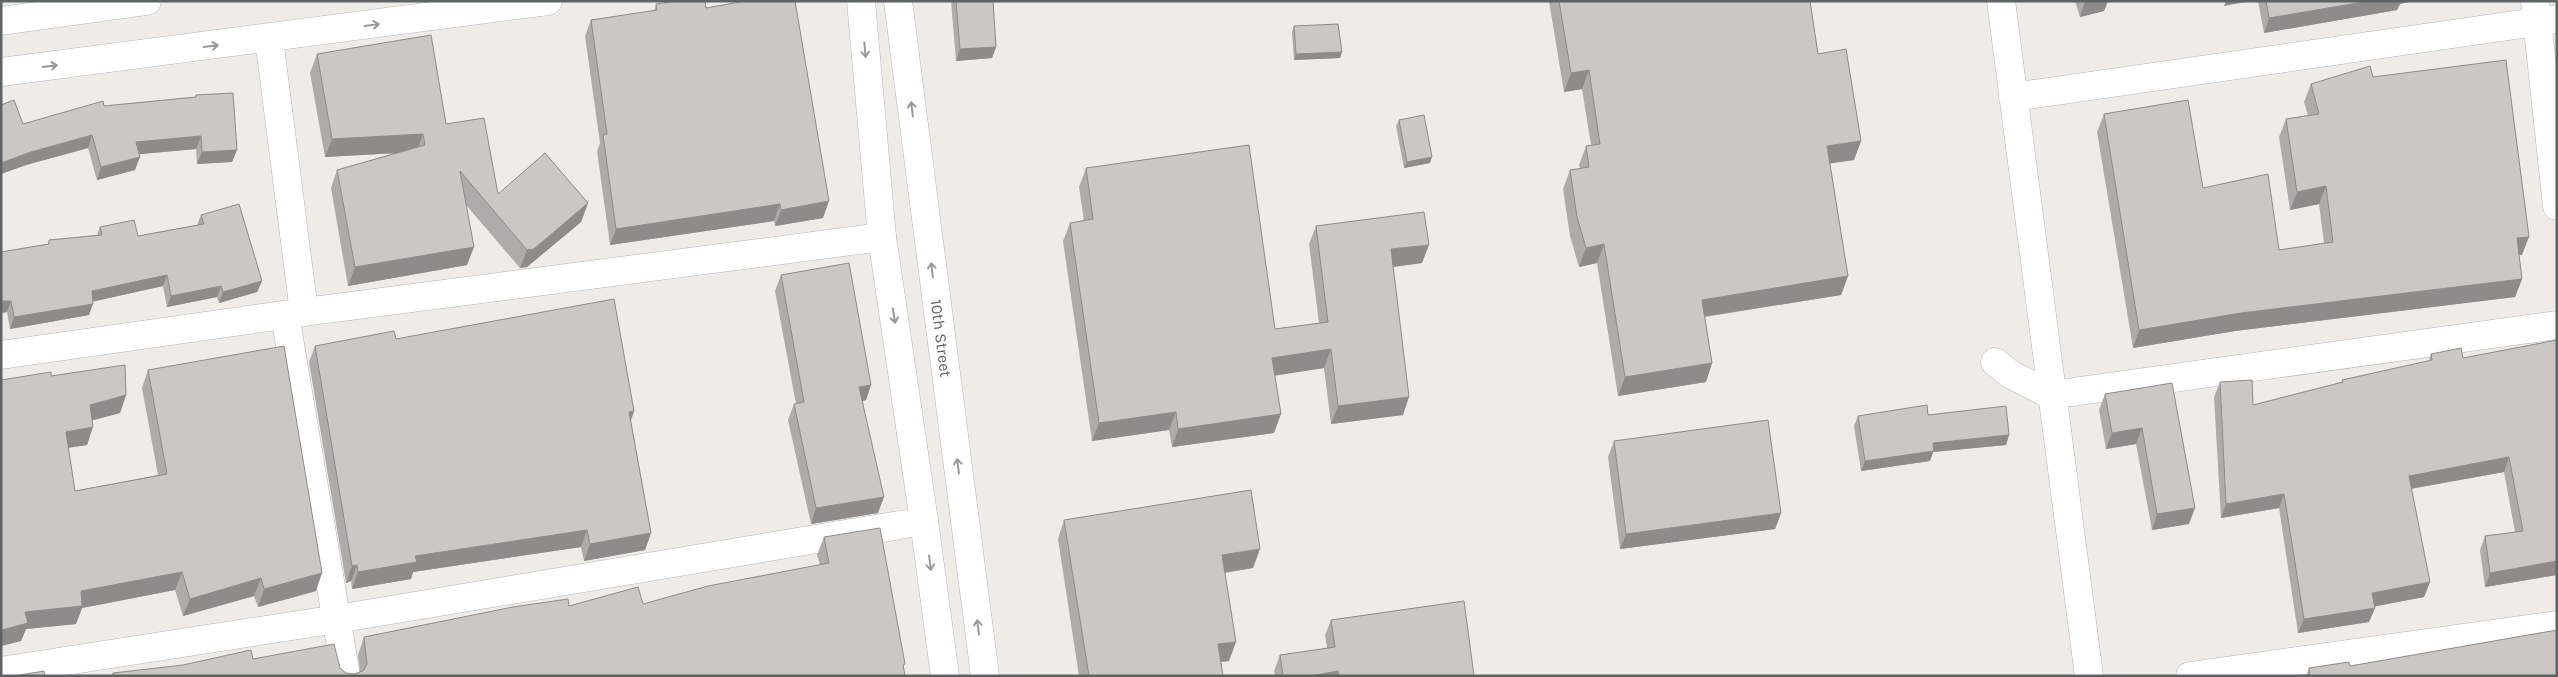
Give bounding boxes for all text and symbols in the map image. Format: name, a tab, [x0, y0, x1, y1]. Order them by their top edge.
one-way arrow	[364, 20, 380, 30]
one-way arrow	[203, 41, 219, 51]
one-way arrow	[861, 42, 870, 58]
one-way arrow	[41, 61, 57, 71]
one-way arrow	[906, 102, 916, 118]
one-way arrow	[927, 263, 937, 279]
street label: 10th Street	[927, 298, 956, 378]
one-way arrow	[889, 307, 899, 323]
one-way arrow	[952, 459, 962, 475]
one-way arrow	[925, 555, 935, 571]
one-way arrow	[973, 620, 983, 636]

